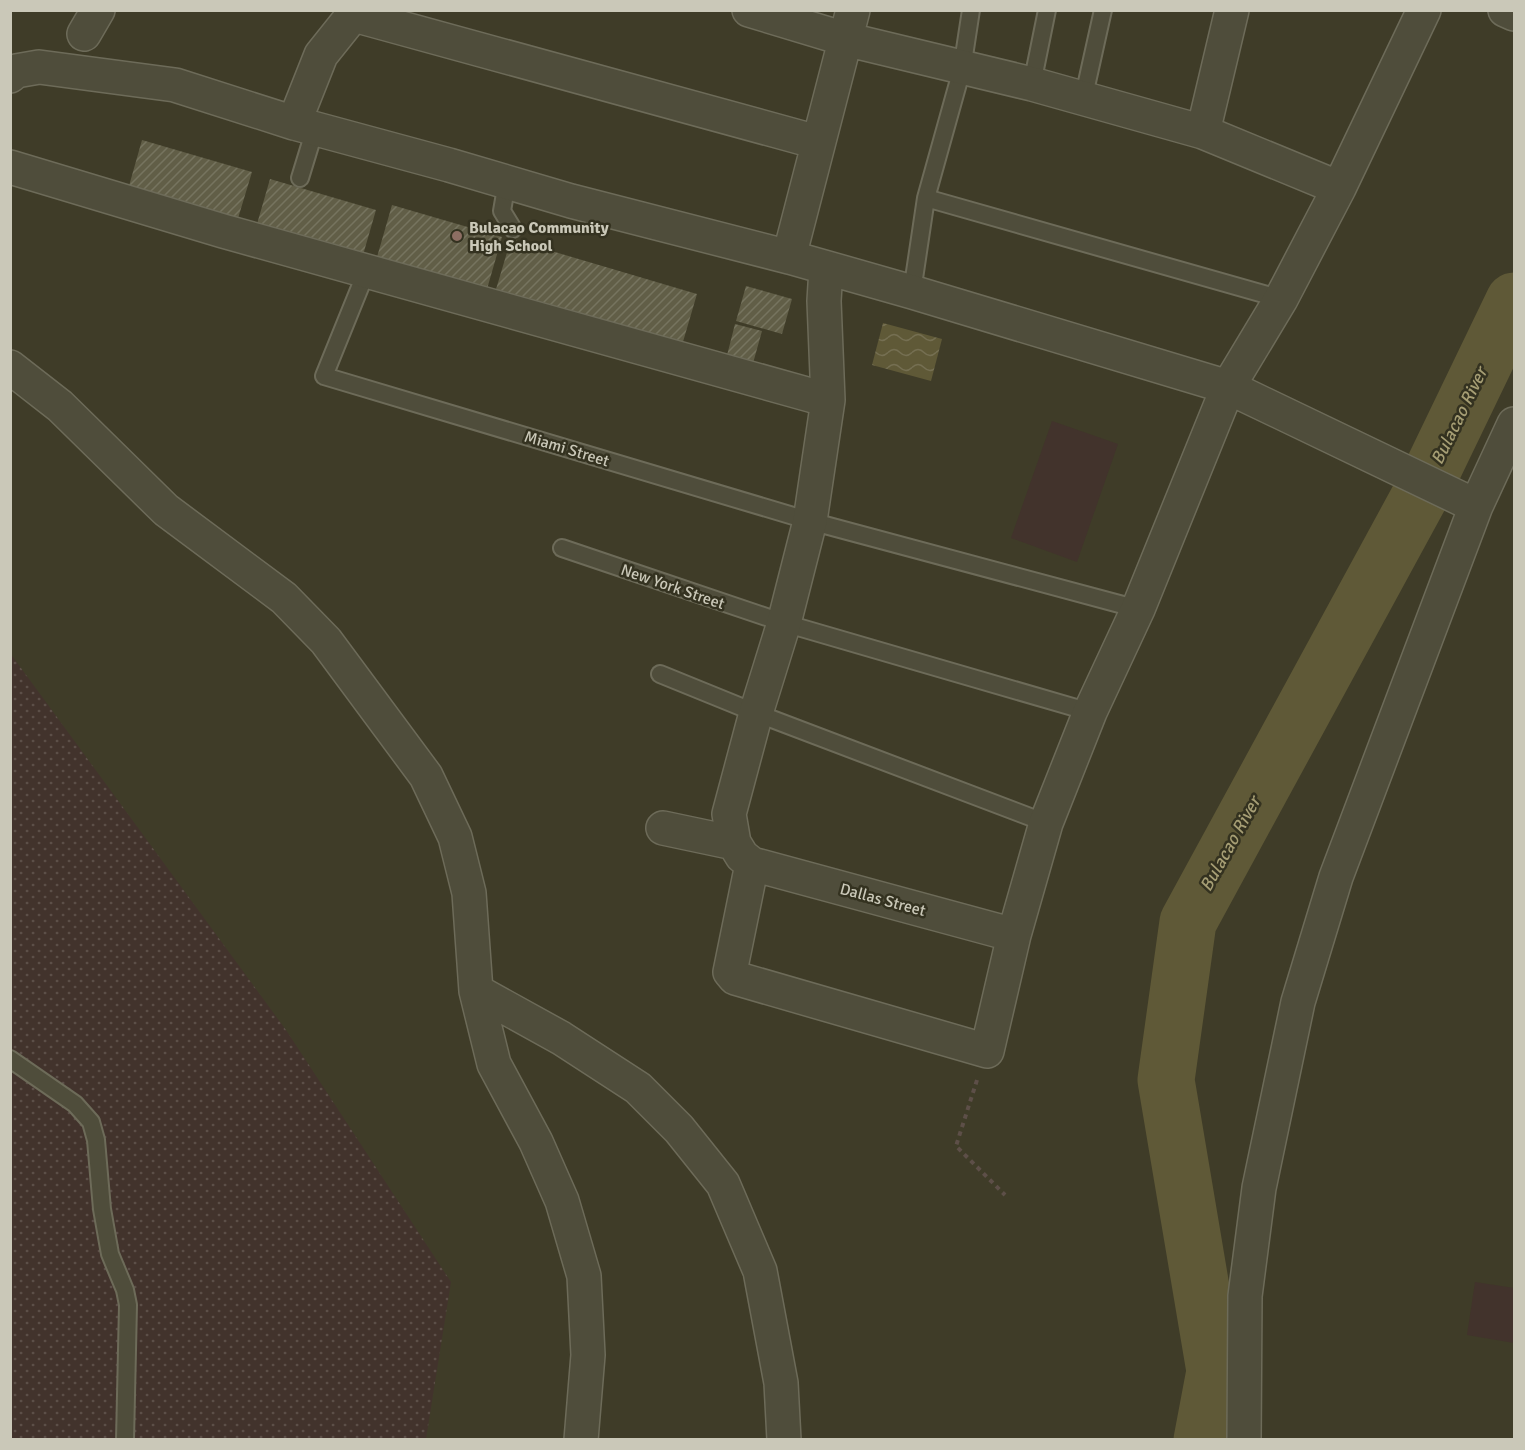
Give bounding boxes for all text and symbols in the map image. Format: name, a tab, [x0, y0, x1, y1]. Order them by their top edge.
place label: Bulacao Community High School	[469, 218, 609, 256]
marker: Bulacao Community High School	[450, 229, 464, 243]
water label: Bulacao River	[1426, 362, 1493, 468]
street label: Miami Street	[522, 427, 612, 471]
street label: New York Street	[618, 560, 728, 614]
water label: Bulacao River	[1195, 791, 1266, 895]
street label: Dallas Street	[838, 879, 928, 921]

